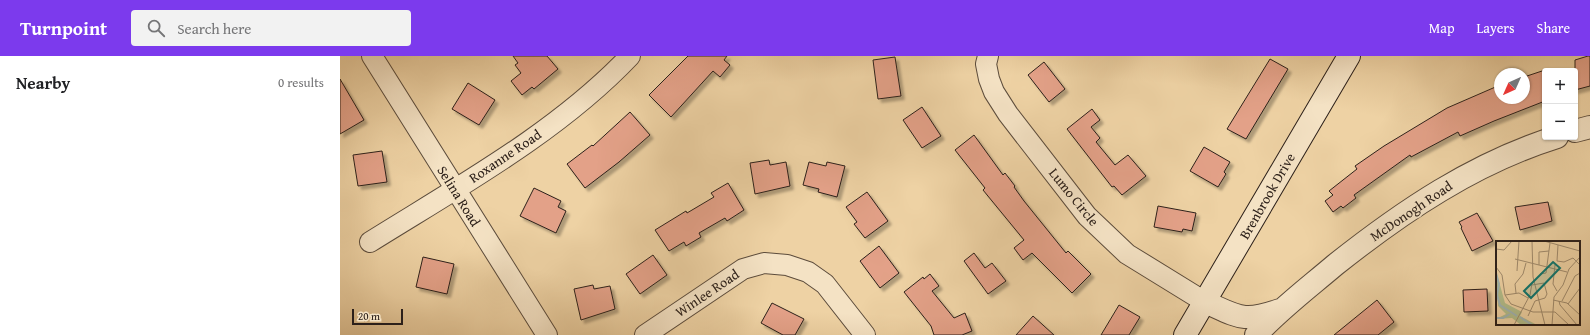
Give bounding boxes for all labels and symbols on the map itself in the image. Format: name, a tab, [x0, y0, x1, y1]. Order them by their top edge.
north arrow	[1494, 68, 1530, 104]
street label: Roxanne Road	[465, 124, 546, 188]
street label: Brenbrook Drive	[1234, 149, 1300, 243]
street label: Selina Road	[432, 162, 486, 231]
street label: Lumo Circle	[1044, 164, 1104, 231]
street label: McDonogh Road	[1366, 176, 1457, 246]
inset map	[1496, 241, 1580, 325]
street label: Winlee Road	[671, 264, 743, 322]
scale bar	[352, 307, 403, 326]

